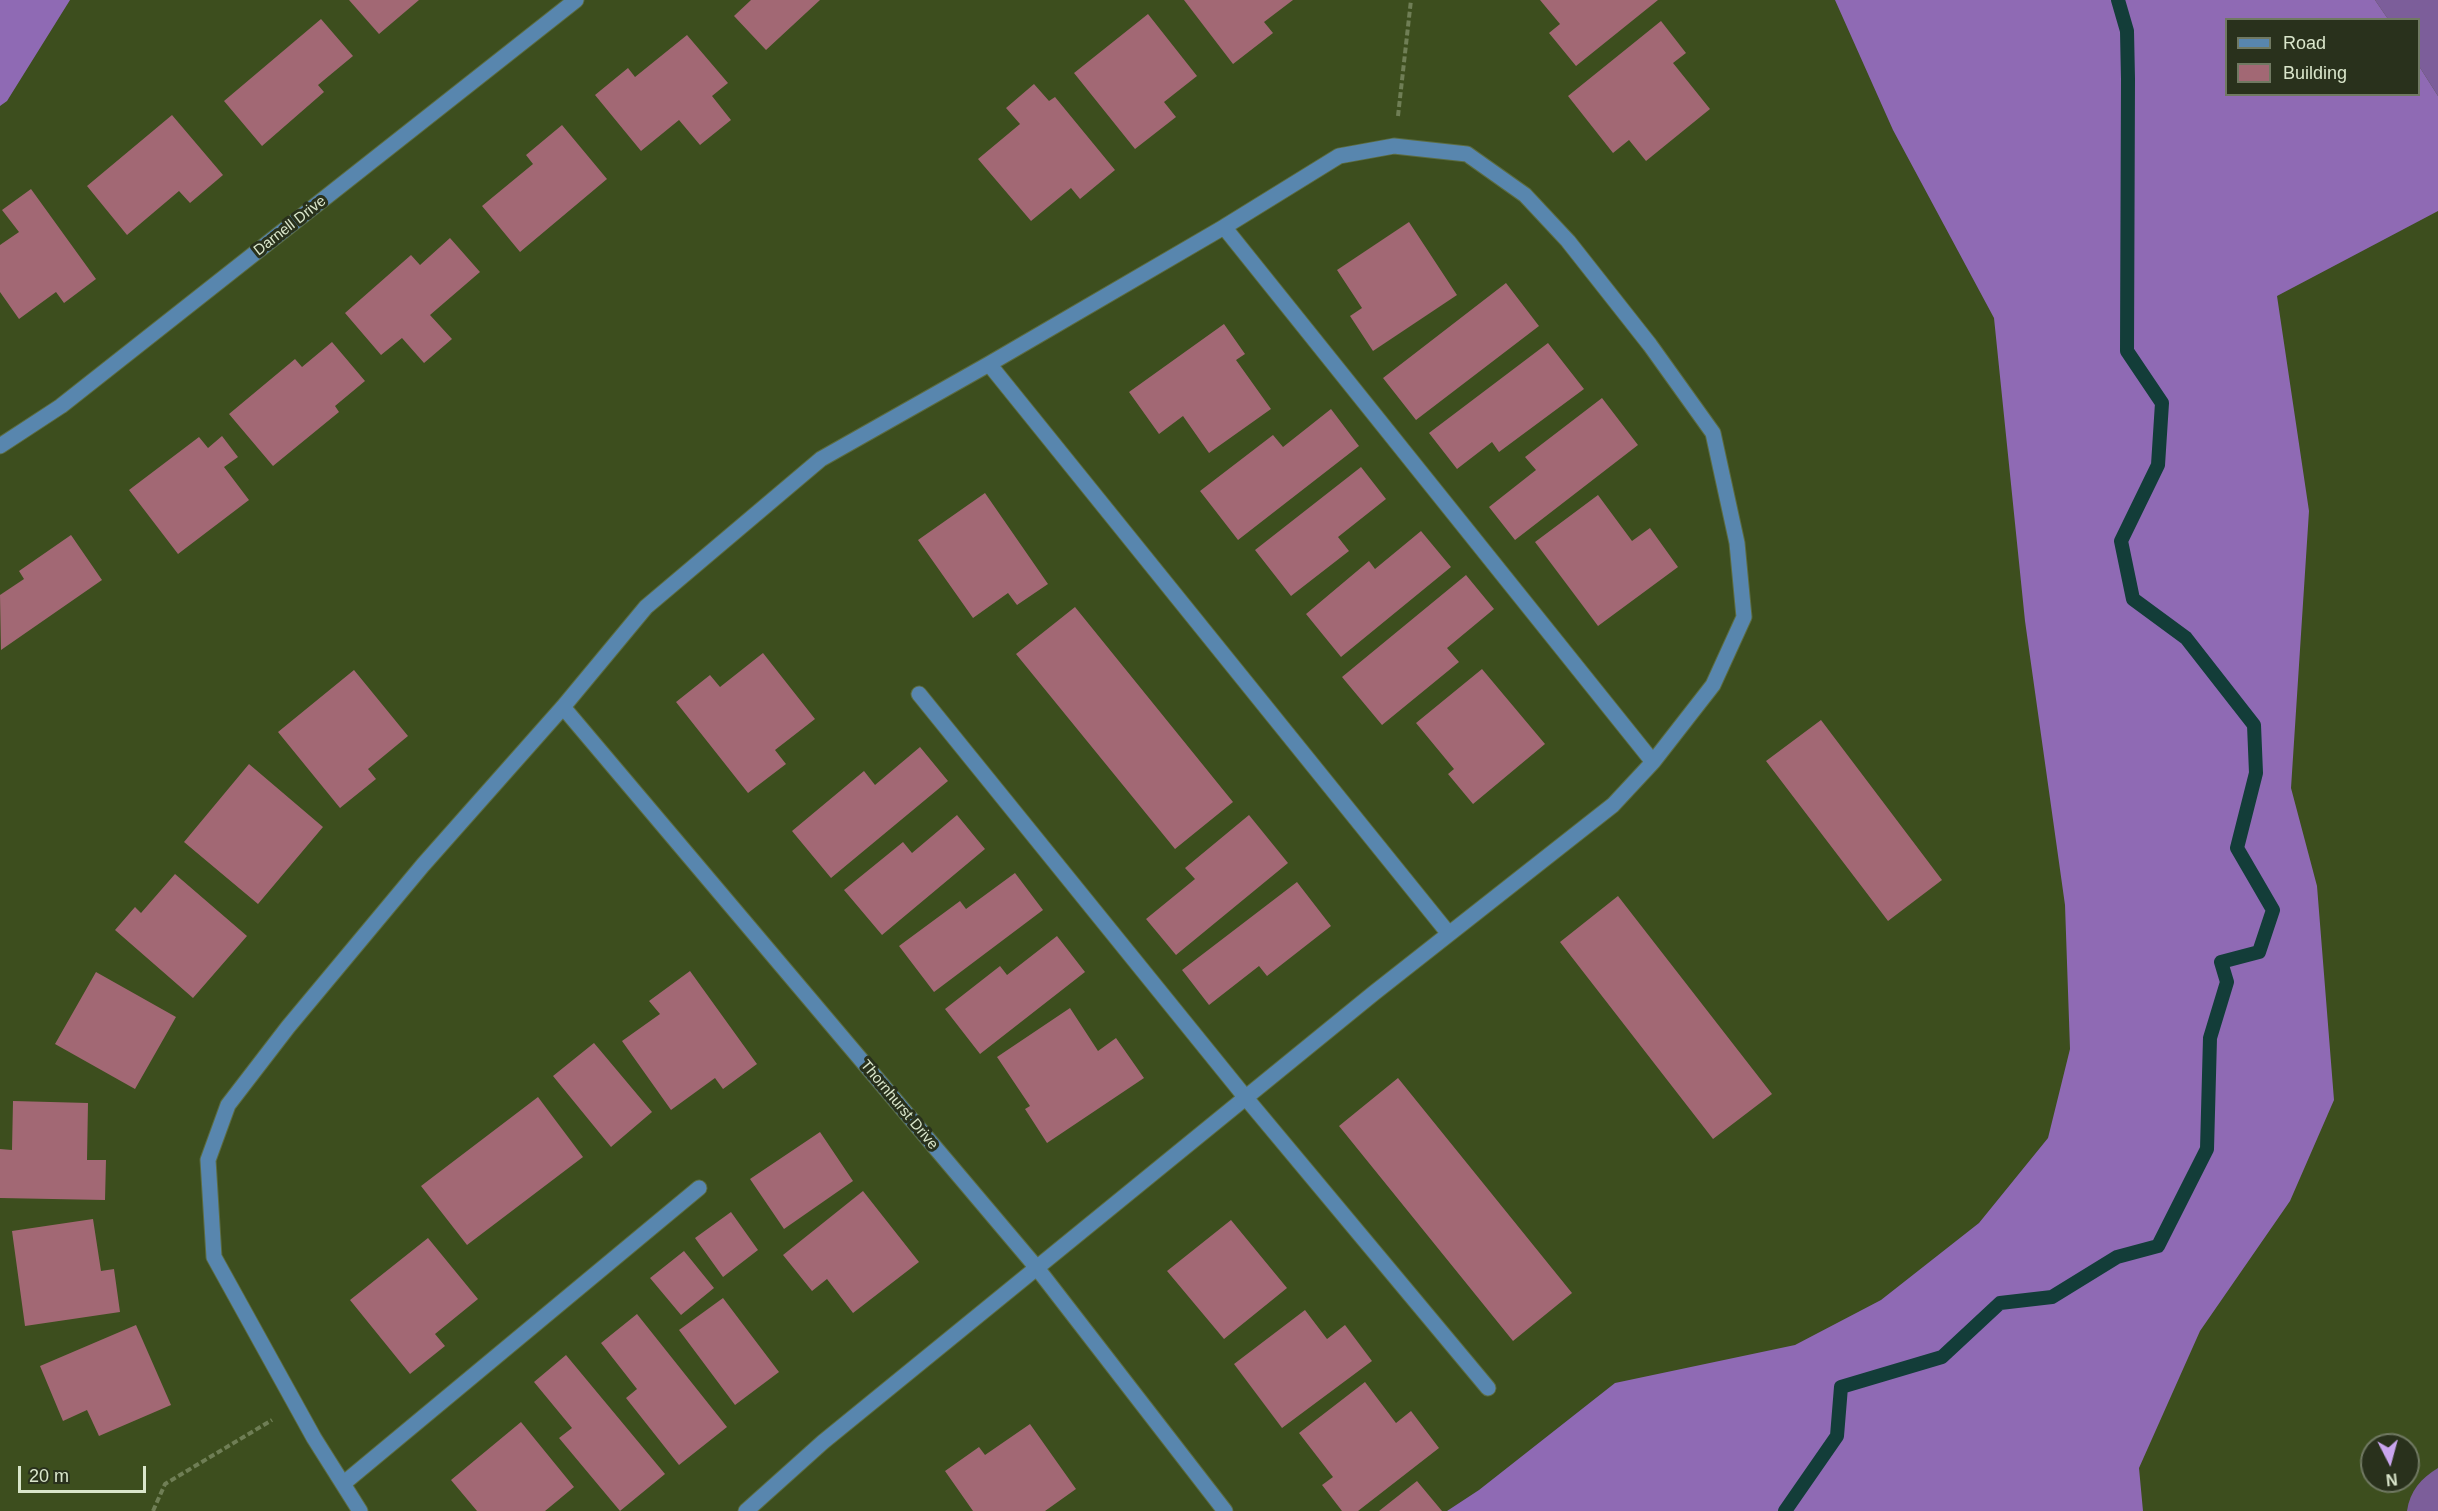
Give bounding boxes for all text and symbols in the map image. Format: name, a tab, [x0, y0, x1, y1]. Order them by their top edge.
legend	[2225, 18, 2420, 96]
text: Road	[2283, 33, 2326, 53]
text: Building	[2283, 63, 2347, 83]
street label: Darnell Drive	[250, 192, 330, 260]
street label: Thornhurst Drive	[856, 1056, 942, 1154]
north arrow	[2360, 1433, 2420, 1493]
scale bar	[21, 1454, 148, 1492]
text: 20 m	[29, 1466, 69, 1486]
text: N	[2385, 1470, 2398, 1488]

